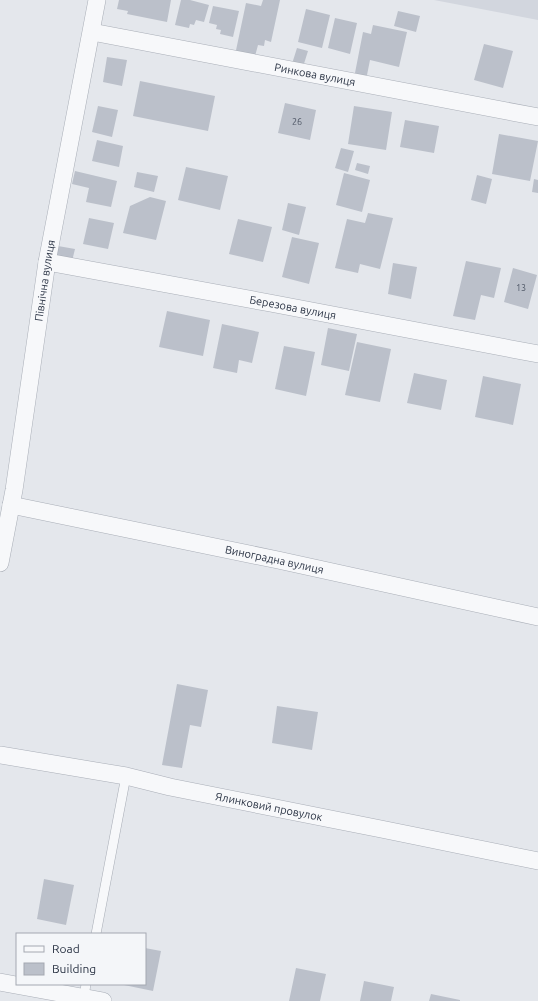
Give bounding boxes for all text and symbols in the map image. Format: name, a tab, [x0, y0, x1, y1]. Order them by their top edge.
street label: Ринкова вулиця	[274, 61, 356, 88]
house number: 26	[292, 117, 302, 127]
street label: Північна вулиця	[32, 239, 57, 322]
house number: 13	[516, 283, 526, 293]
street label: Березова вулиця	[249, 293, 337, 321]
street label: Виноградна вулиця	[224, 543, 325, 576]
street label: Ялинковий провулок	[214, 790, 324, 823]
legend	[16, 933, 146, 985]
text: Road	[52, 942, 80, 955]
text: Building	[52, 962, 96, 975]

